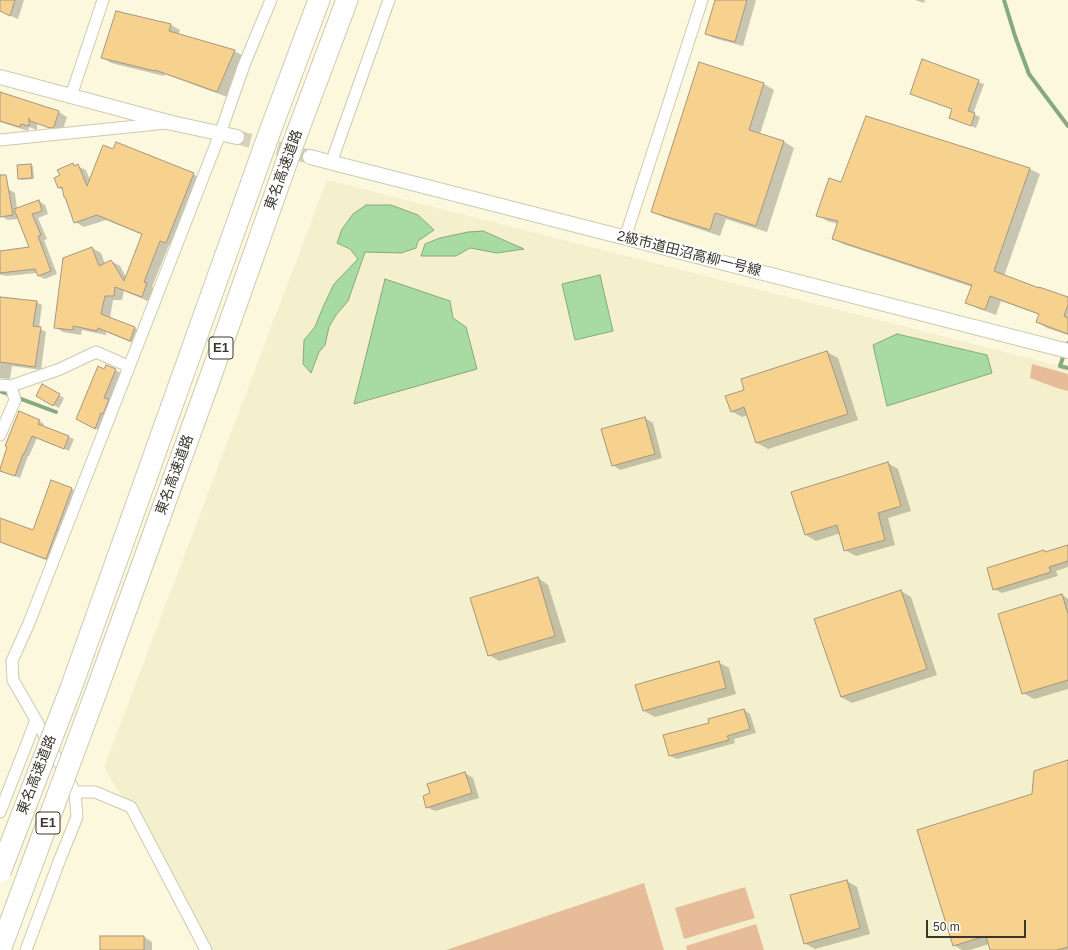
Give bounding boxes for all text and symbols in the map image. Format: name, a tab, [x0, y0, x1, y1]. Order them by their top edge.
street label: 東名高速道路	[262, 128, 306, 212]
street label: 2級市道田沼高柳一号線	[615, 228, 763, 280]
road number: E1	[209, 337, 233, 359]
street label: 東名高速道路	[153, 433, 197, 517]
street label: 東名高速道路	[14, 733, 60, 817]
road number: E1	[36, 812, 60, 834]
scale bar	[928, 912, 1028, 938]
text: 50 m	[933, 920, 960, 934]

